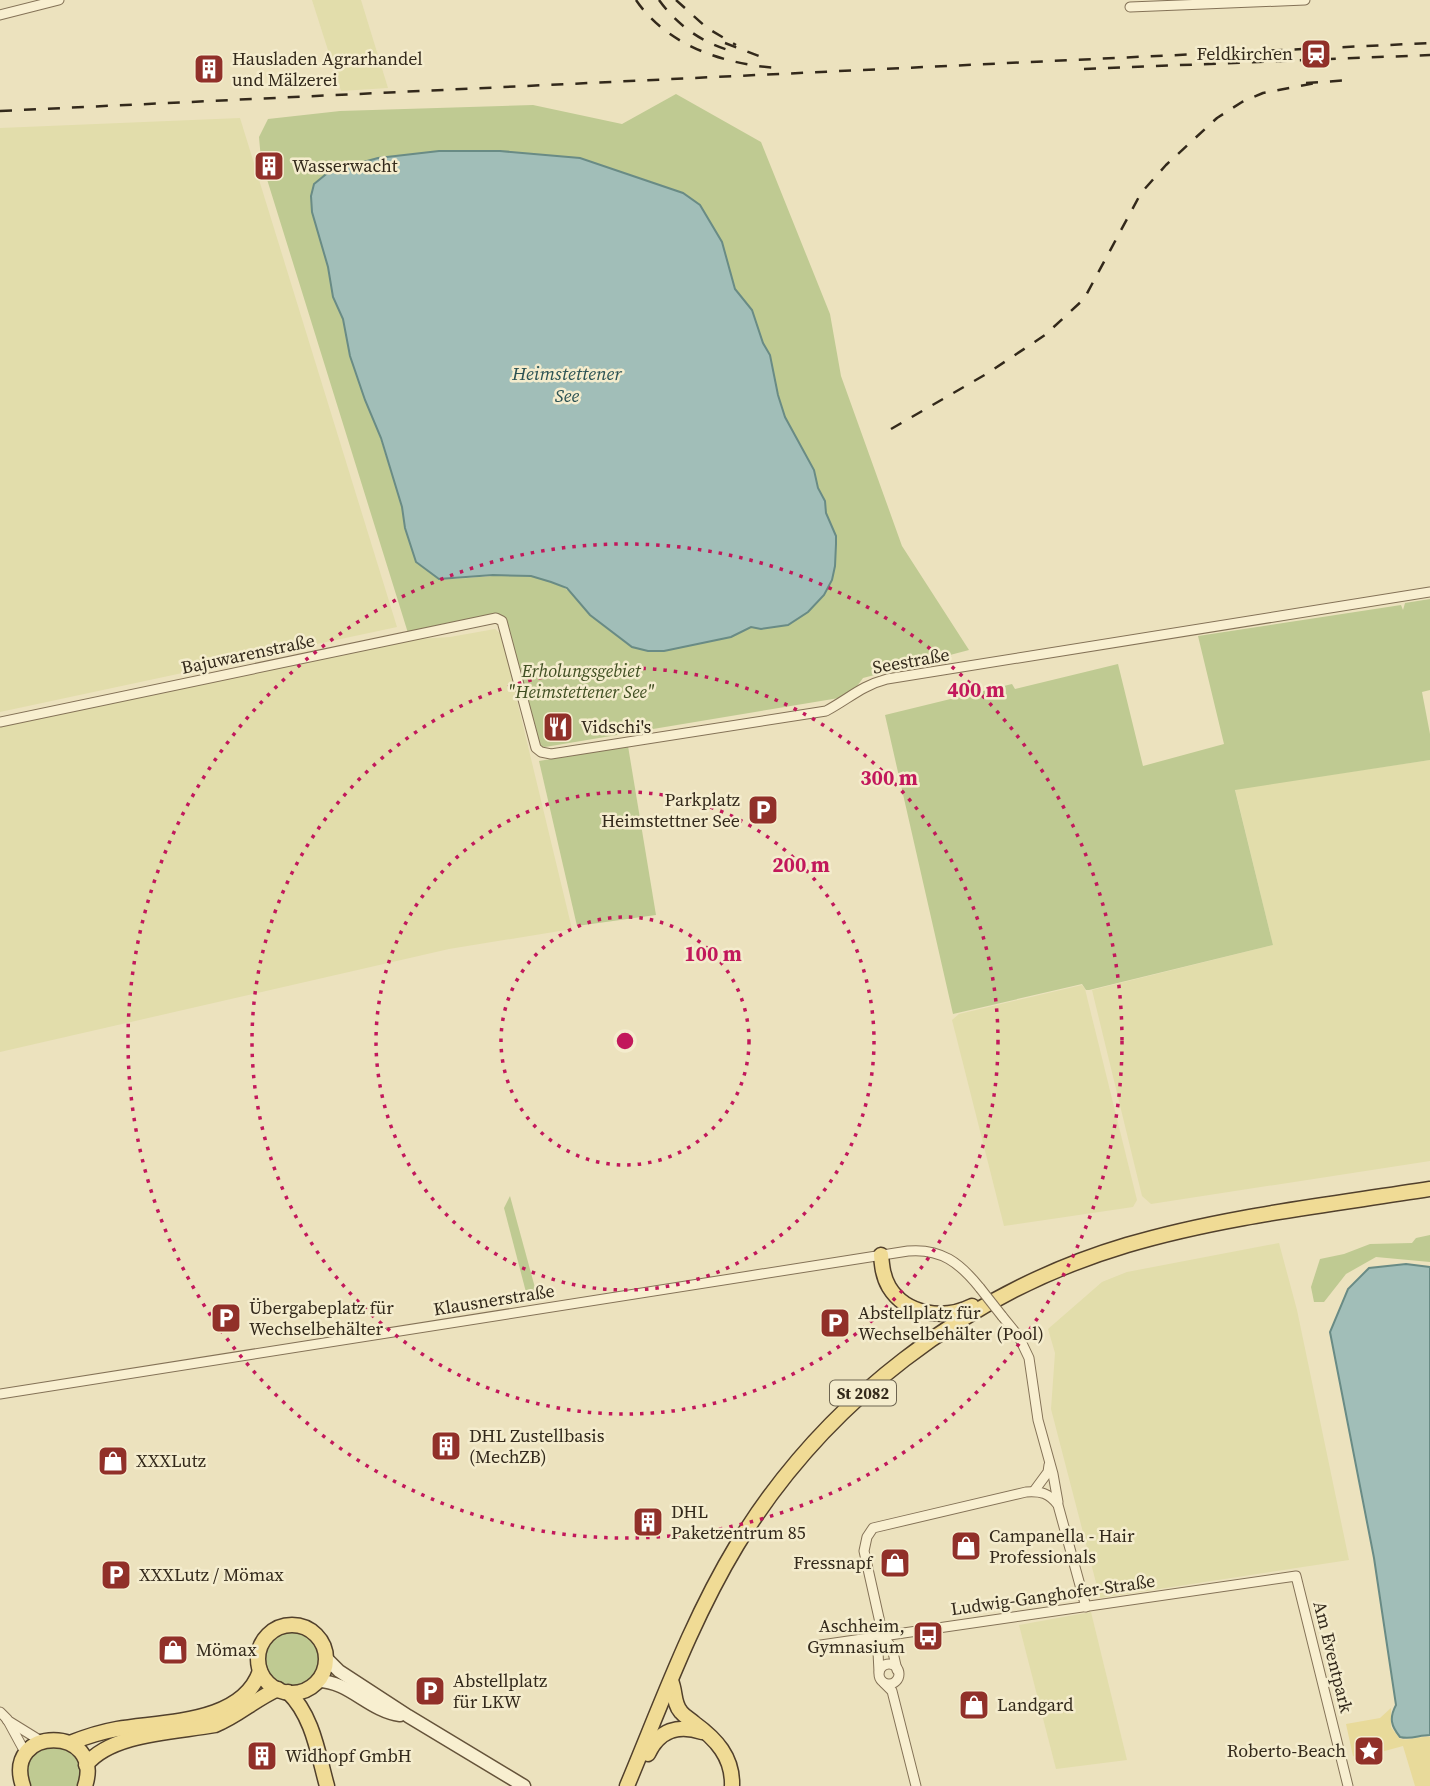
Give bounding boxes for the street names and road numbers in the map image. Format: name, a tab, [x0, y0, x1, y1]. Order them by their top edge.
street label: Bajuwarenstraße	[179, 627, 317, 680]
street label: Seestraße	[871, 641, 951, 680]
street label: Klausnerstraße	[432, 1278, 556, 1321]
road number: St 2082	[830, 1380, 896, 1406]
street label: Ludwig-Ganghofer-Straße	[949, 1568, 1157, 1621]
street label: Am Eventpark	[1308, 1598, 1359, 1715]

